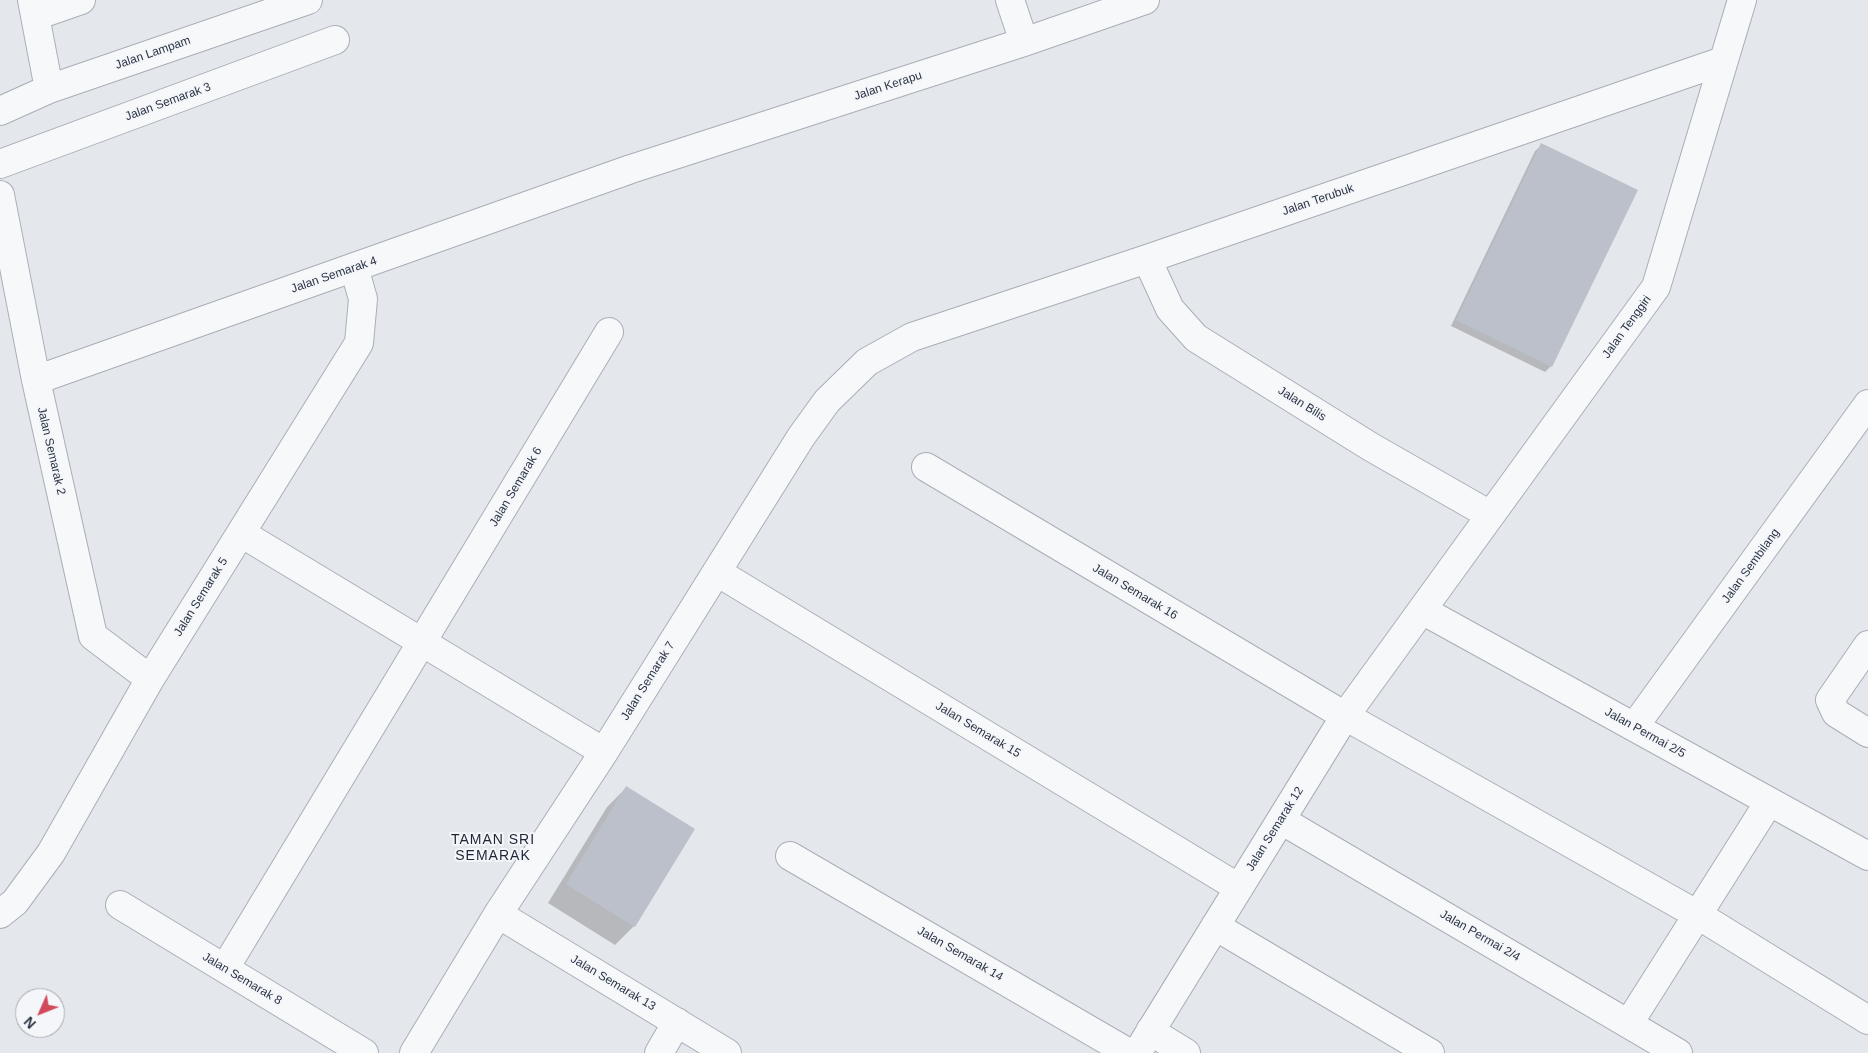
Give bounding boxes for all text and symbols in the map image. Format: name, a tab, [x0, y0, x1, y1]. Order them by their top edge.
street label: Jalan Lampam	[113, 33, 193, 73]
street label: Jalan Kerapu	[852, 68, 924, 104]
street label: Jalan Semarak 3	[123, 80, 213, 124]
street label: Jalan Terubuk	[1280, 181, 1356, 219]
street label: Jalan Semarak 4	[289, 254, 379, 296]
street label: Jalan Tenggiri	[1599, 293, 1655, 361]
street label: Jalan Bilis	[1275, 384, 1329, 424]
street label: Jalan Semarak 2	[34, 406, 68, 496]
street label: Jalan Semarak 6	[487, 445, 545, 529]
street label: Jalan Sembilang	[1719, 526, 1783, 606]
street label: Jalan Semarak 5	[171, 555, 231, 639]
street label: Jalan Semarak 16	[1090, 561, 1180, 623]
street label: Jalan Semarak 7	[618, 639, 678, 723]
street label: Jalan Semarak 15	[933, 699, 1023, 761]
street label: Jalan Permai 2/5	[1602, 705, 1688, 761]
street label: Jalan Semarak 12	[1243, 784, 1307, 874]
district label: TAMAN SRI SEMARAK	[450, 832, 536, 864]
street label: Jalan Permai 2/4	[1437, 907, 1523, 965]
street label: Jalan Semarak 14	[915, 924, 1005, 984]
street label: Jalan Semarak 8	[200, 950, 284, 1008]
street label: Jalan Semarak 13	[568, 952, 658, 1014]
north arrow	[15, 988, 65, 1038]
text: N	[21, 1014, 39, 1032]

